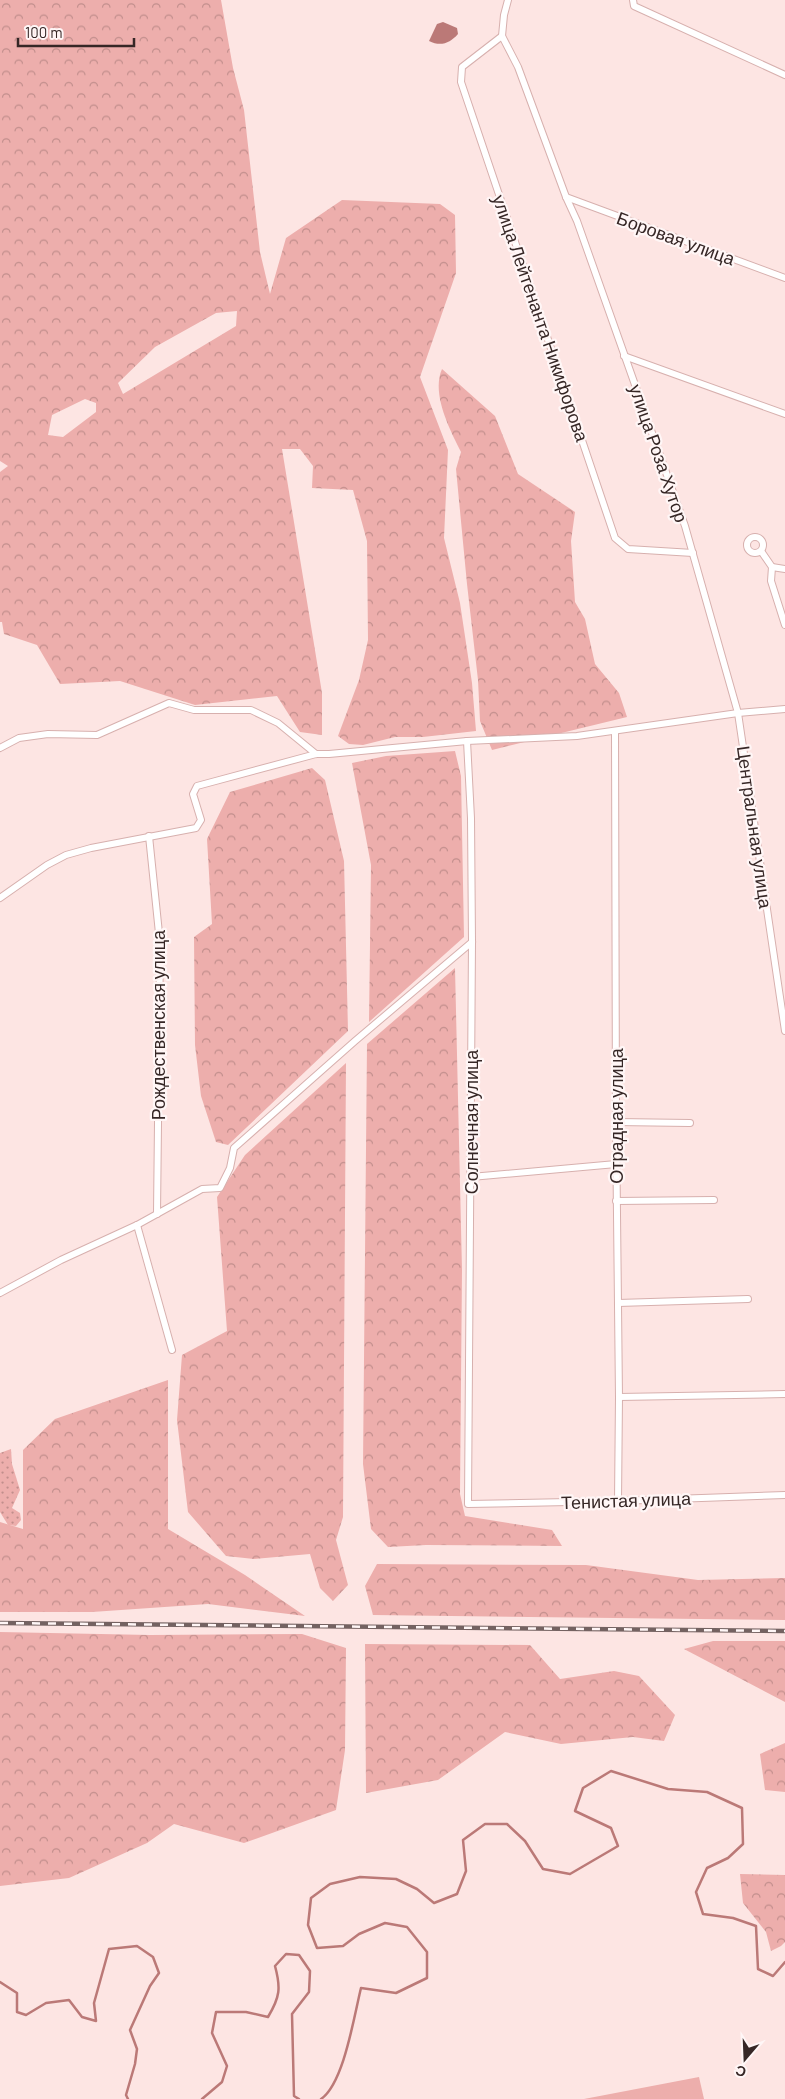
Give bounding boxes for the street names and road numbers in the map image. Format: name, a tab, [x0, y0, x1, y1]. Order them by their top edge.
street label: улица Лейтенанта Никифорова	[488, 192, 594, 445]
street label: Боровая улица	[614, 206, 739, 270]
street label: улица Роза Хутор	[625, 381, 693, 525]
street label: Центральная улица	[733, 744, 777, 911]
street label: Рождественская улица	[147, 929, 169, 1120]
street label: Отрадная улица	[605, 1047, 627, 1184]
street label: Солнечная улица	[460, 1049, 482, 1194]
street label: Тенистая улица	[561, 1487, 692, 1513]

